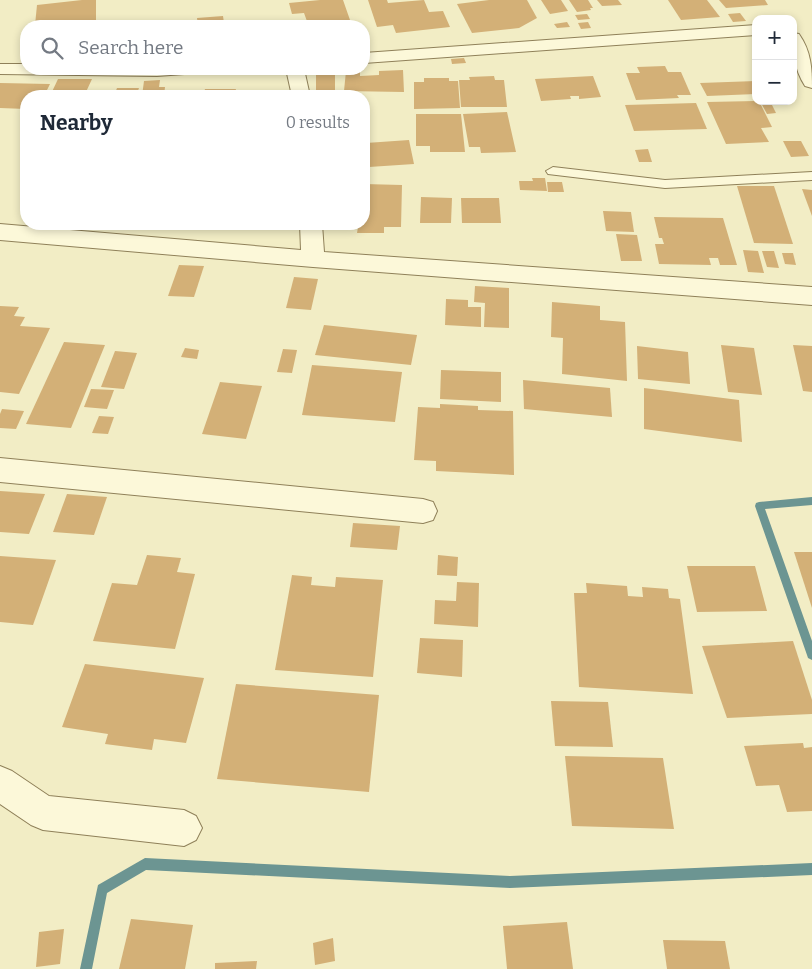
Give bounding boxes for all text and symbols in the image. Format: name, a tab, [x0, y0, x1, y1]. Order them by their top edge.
map controls	[752, 15, 797, 105]
button: +	[752, 15, 797, 60]
search box	[20, 20, 370, 75]
icon: search	[38, 34, 66, 62]
text: Search here	[78, 36, 183, 59]
button: −	[752, 60, 797, 105]
text: Nearby	[40, 110, 113, 136]
text: 0 results	[286, 113, 350, 132]

